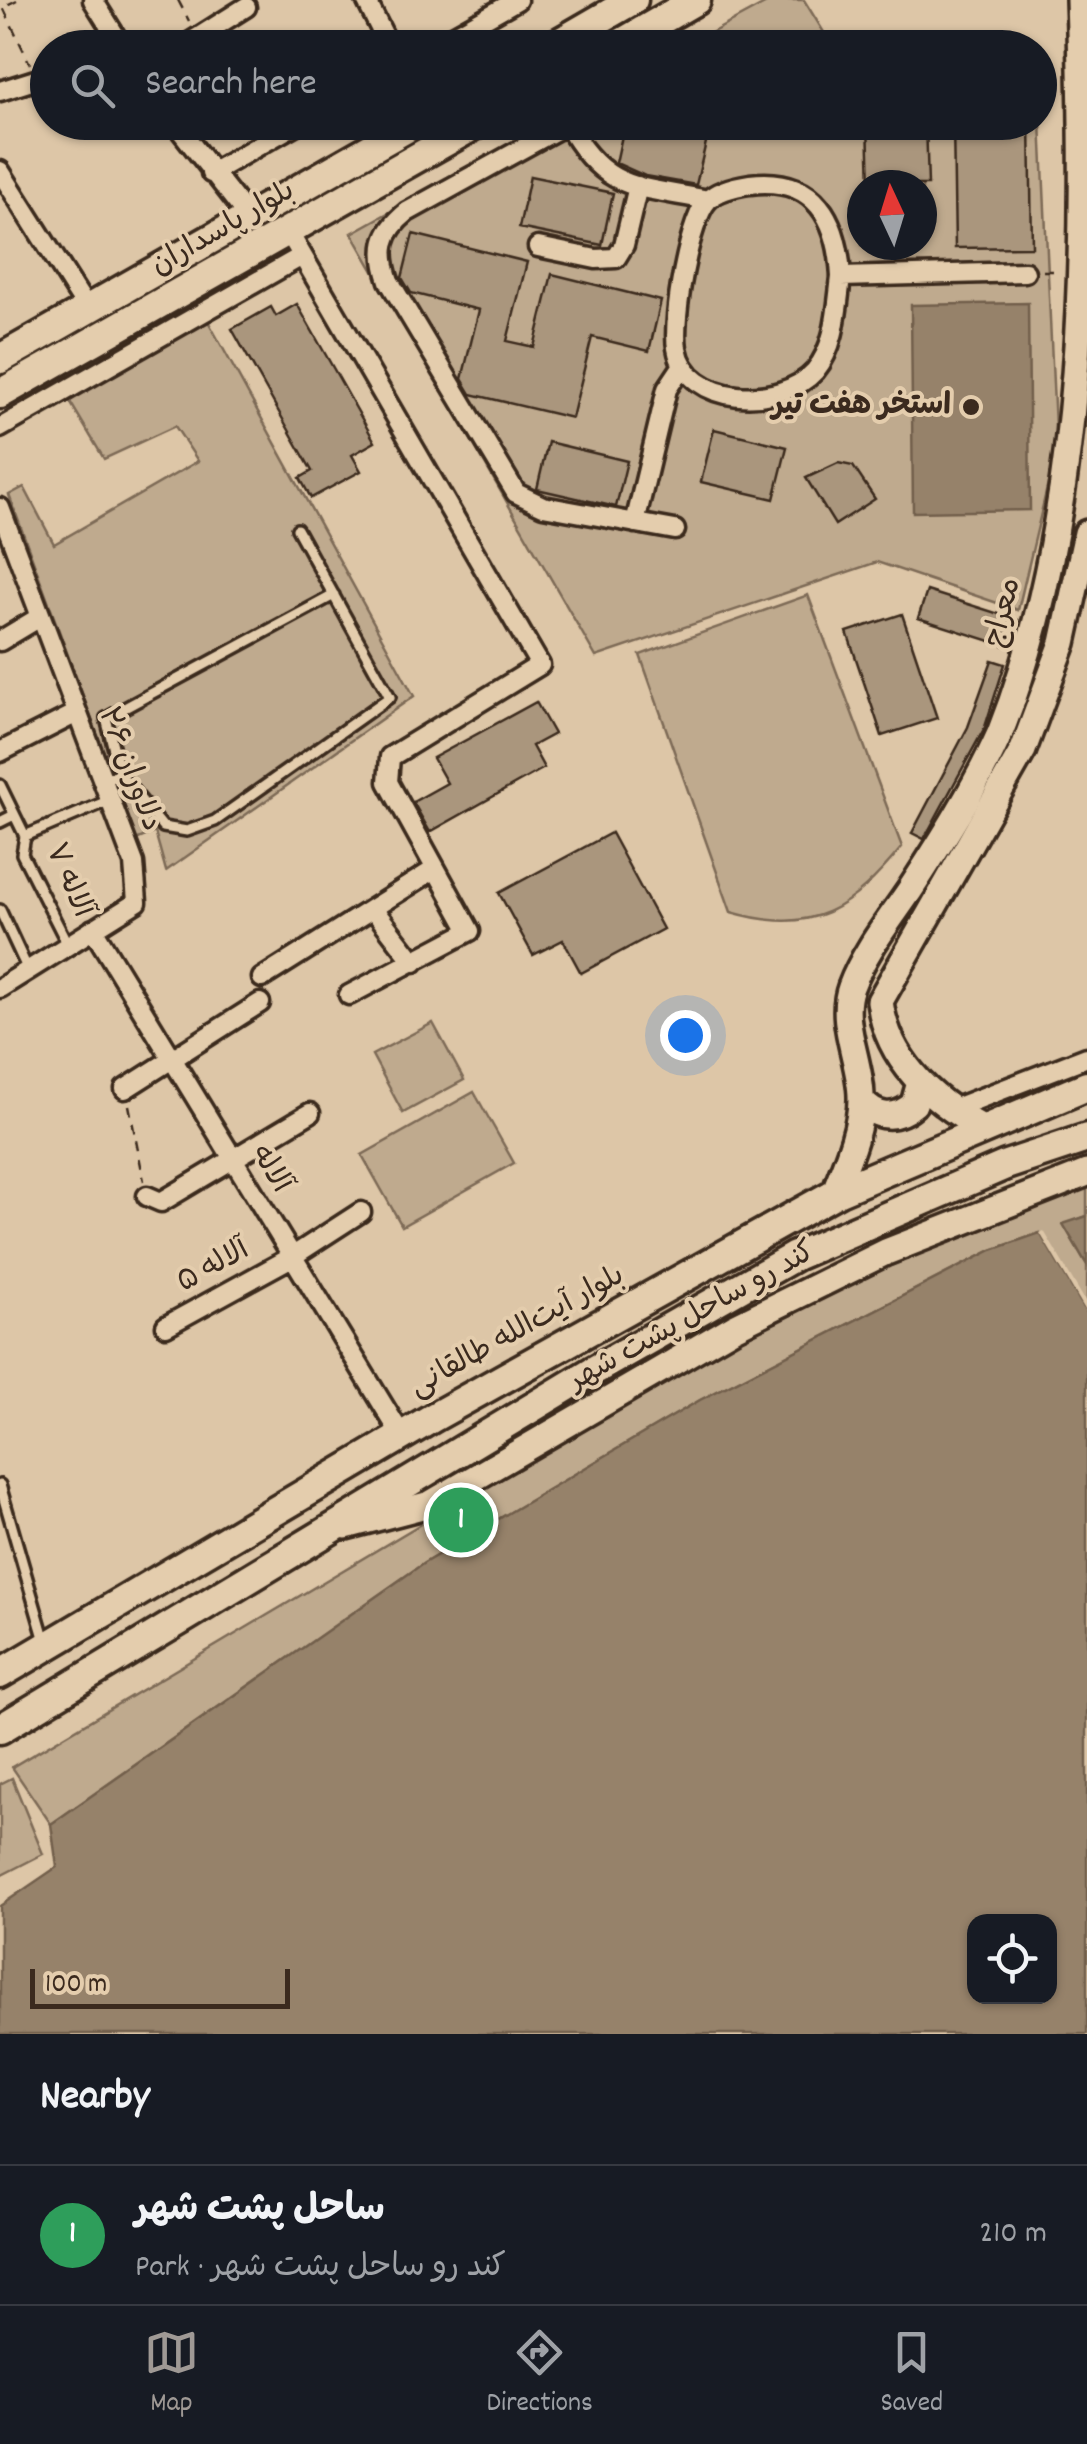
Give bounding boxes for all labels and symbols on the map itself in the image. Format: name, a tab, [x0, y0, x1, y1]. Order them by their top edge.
north arrow	[847, 170, 937, 260]
street label: بلوار پاسداران	[144, 171, 304, 289]
place label: استخر هفت تیر	[769, 386, 951, 429]
marker: استخر هفت تیر	[960, 396, 982, 418]
street label: معراج	[975, 573, 1035, 653]
street label: دلاوران ۲۶	[85, 702, 171, 838]
street label: آلاله ۷	[32, 837, 103, 927]
your location	[660, 1010, 711, 1061]
street label: آلاله	[238, 1138, 301, 1204]
street label: آلاله ۵	[170, 1230, 260, 1306]
street label: کند رو ساحل پشت شهر	[559, 1232, 824, 1405]
street label: بلوار آیت‌الله طالقانی	[403, 1256, 633, 1410]
pin: 1	[428, 1482, 494, 1558]
scale bar	[30, 1964, 290, 2008]

